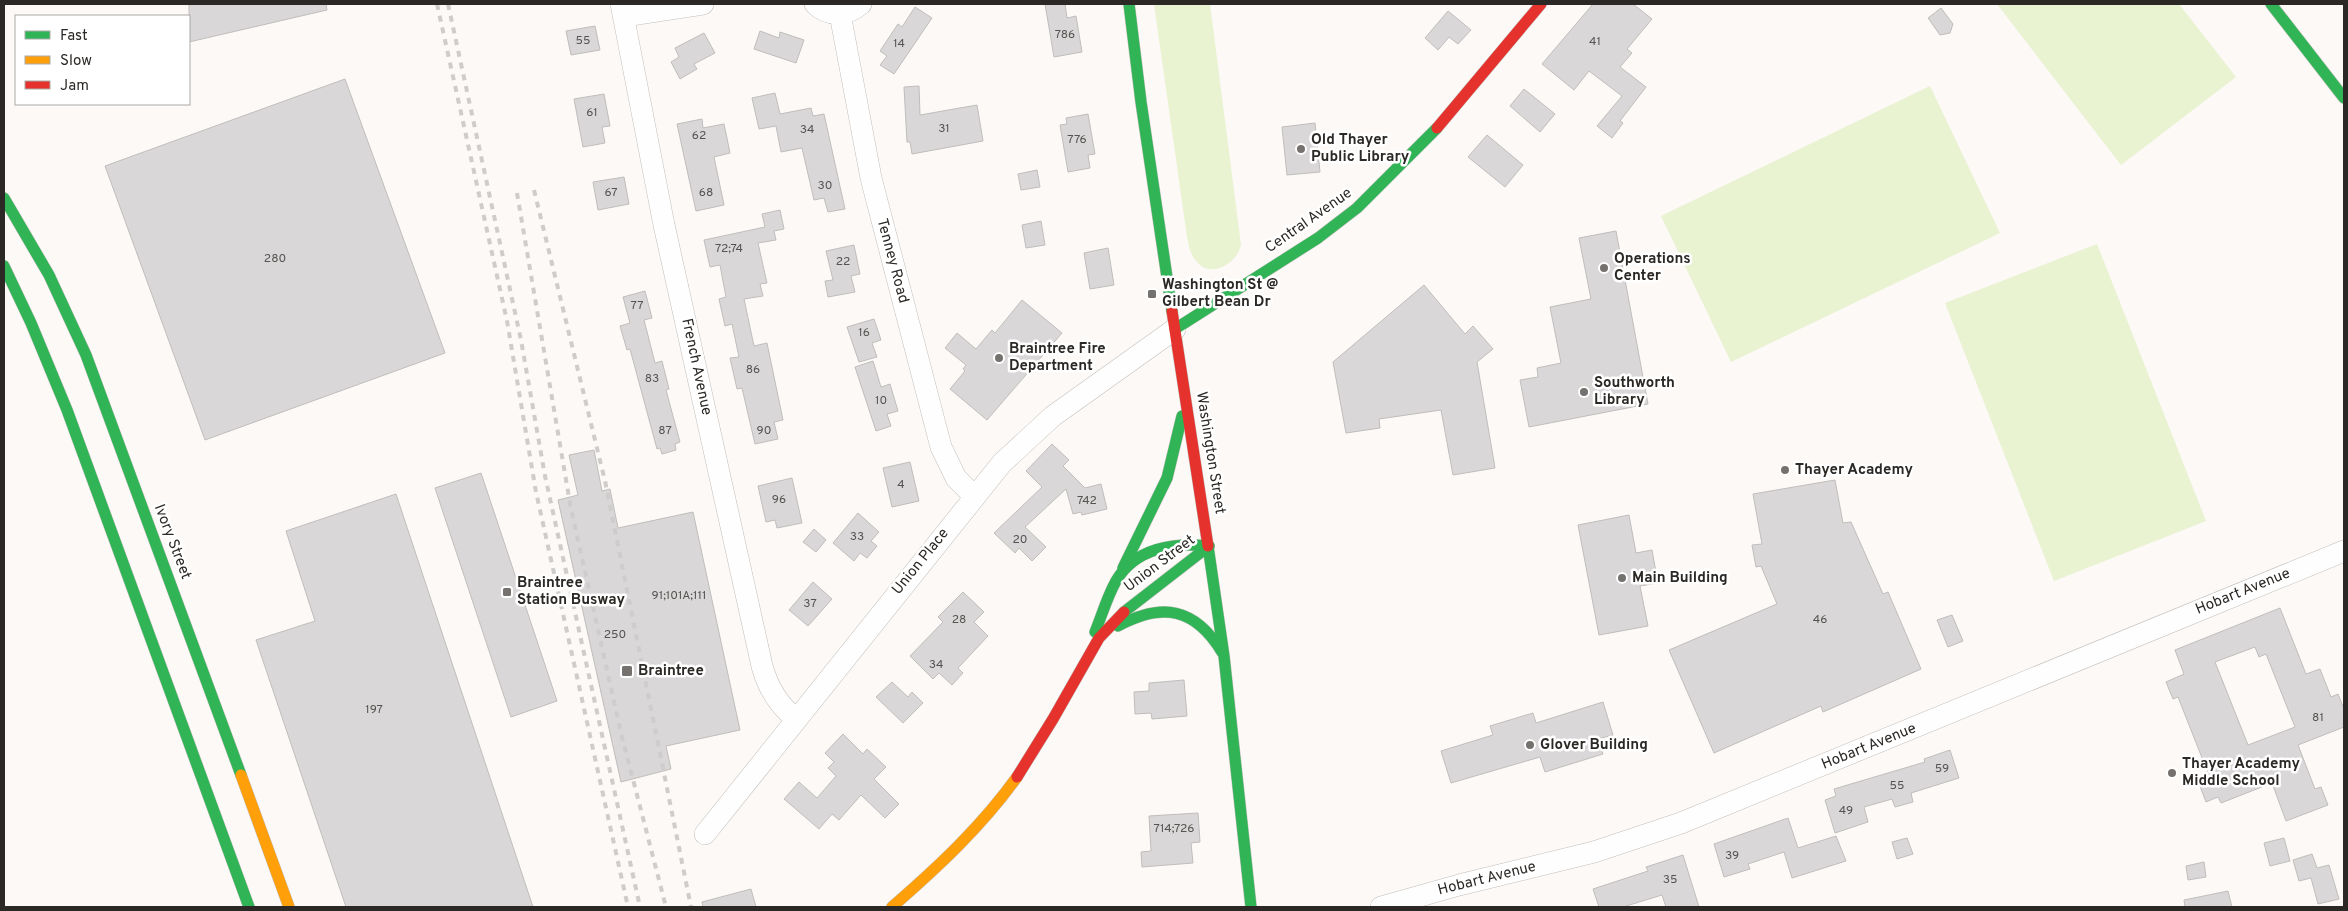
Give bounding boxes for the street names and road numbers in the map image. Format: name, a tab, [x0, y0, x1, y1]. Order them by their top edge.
street label: Central Avenue	[1262, 184, 1356, 258]
street label: Tenney Road	[872, 217, 912, 305]
street label: French Avenue	[676, 317, 716, 417]
street label: Washington Street	[1191, 390, 1229, 516]
street label: Ivory Street	[149, 502, 195, 582]
street label: Union Place	[888, 525, 954, 599]
street label: Union Street	[1121, 531, 1199, 597]
street label: Hobart Avenue	[2193, 564, 2293, 620]
street label: Hobart Avenue	[1819, 719, 1919, 775]
street label: Hobart Avenue	[1436, 858, 1538, 900]

